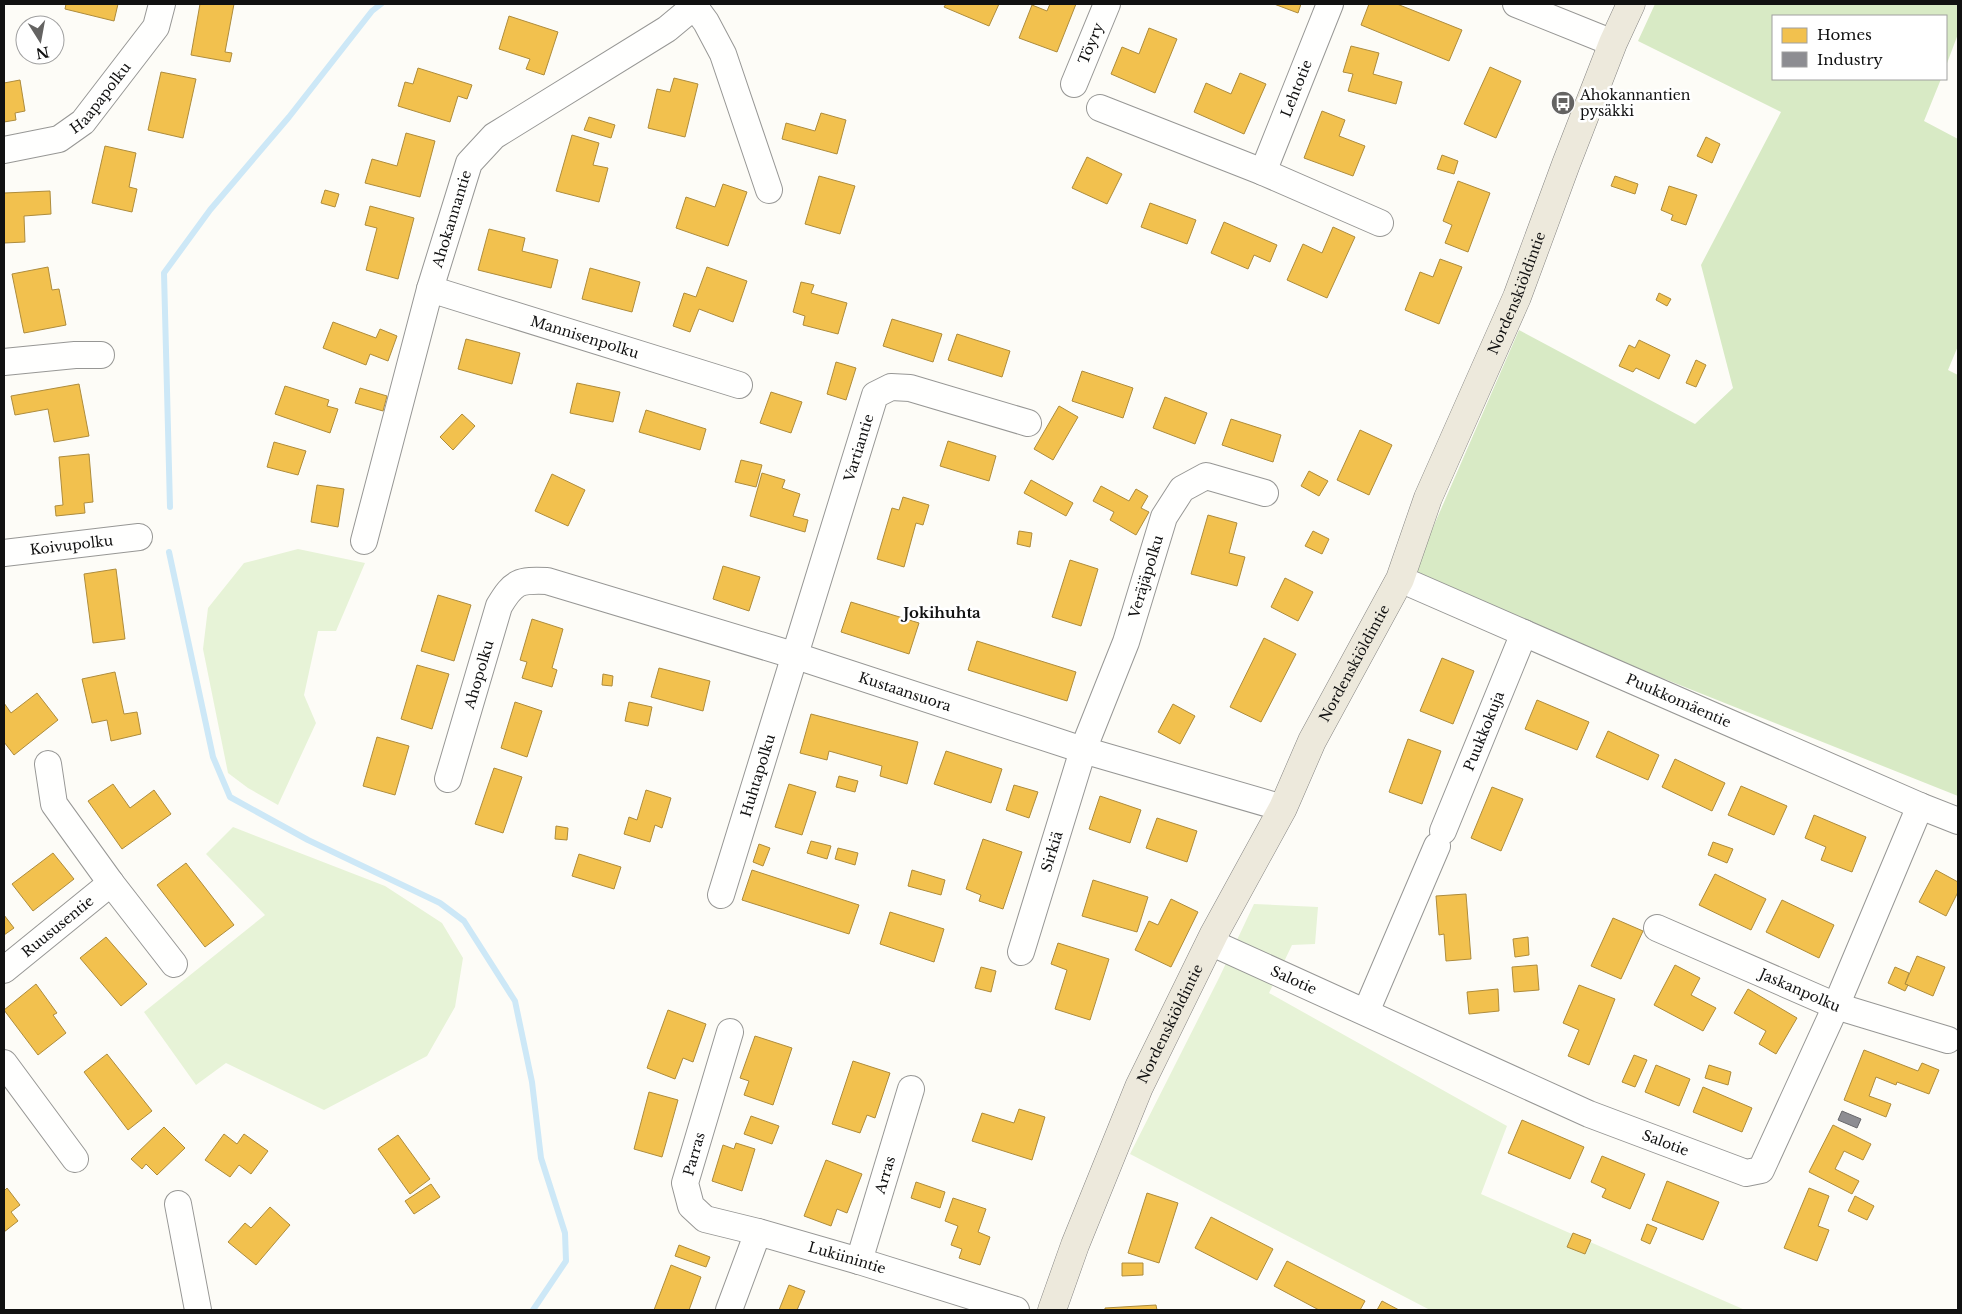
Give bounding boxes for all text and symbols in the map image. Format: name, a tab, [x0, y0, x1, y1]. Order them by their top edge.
north arrow	[15, 15, 65, 65]
legend	[1772, 15, 1947, 80]
street label: Töyry	[1074, 20, 1107, 67]
text: Homes	[1817, 25, 1872, 44]
text: N	[34, 43, 51, 63]
text: Industry	[1817, 50, 1883, 69]
street label: Lehtotie	[1277, 57, 1316, 120]
street label: Haapapolku	[66, 58, 135, 137]
place label: Ahokannantien pysäkki	[1579, 86, 1691, 120]
bus stop icon: Ahokannantien pysäkki	[1550, 90, 1576, 116]
street label: Ahokannantie	[428, 168, 475, 271]
street label: Nordenskiöldintie	[1484, 229, 1549, 357]
street label: Mannisenpolku	[528, 312, 642, 363]
street label: Vartiantie	[840, 412, 878, 485]
street label: Koivupolku	[29, 531, 115, 559]
street label: Veräjäpolku	[1125, 532, 1167, 621]
street label: Nordenskiöldintie	[1315, 602, 1393, 725]
district label: Jokihuhta	[900, 603, 981, 622]
street label: Ahopolku	[460, 637, 498, 712]
street label: Kustaansuora	[856, 668, 954, 715]
street label: Puukkomäentie	[1623, 670, 1734, 731]
street label: Puukkokuja	[1460, 688, 1508, 773]
street label: Huhtapolku	[737, 731, 779, 819]
street label: Sirkiä	[1037, 829, 1067, 874]
street label: Ruususentie	[18, 892, 97, 961]
street label: Nordenskiöldintie	[1133, 961, 1207, 1086]
street label: Salotie	[1268, 962, 1320, 998]
street label: Jaskanpolku	[1755, 964, 1844, 1016]
street label: Salotie	[1640, 1126, 1691, 1160]
street label: Parras	[679, 1130, 709, 1178]
street label: Arras	[871, 1154, 899, 1197]
street label: Lukiinintie	[806, 1238, 888, 1278]

